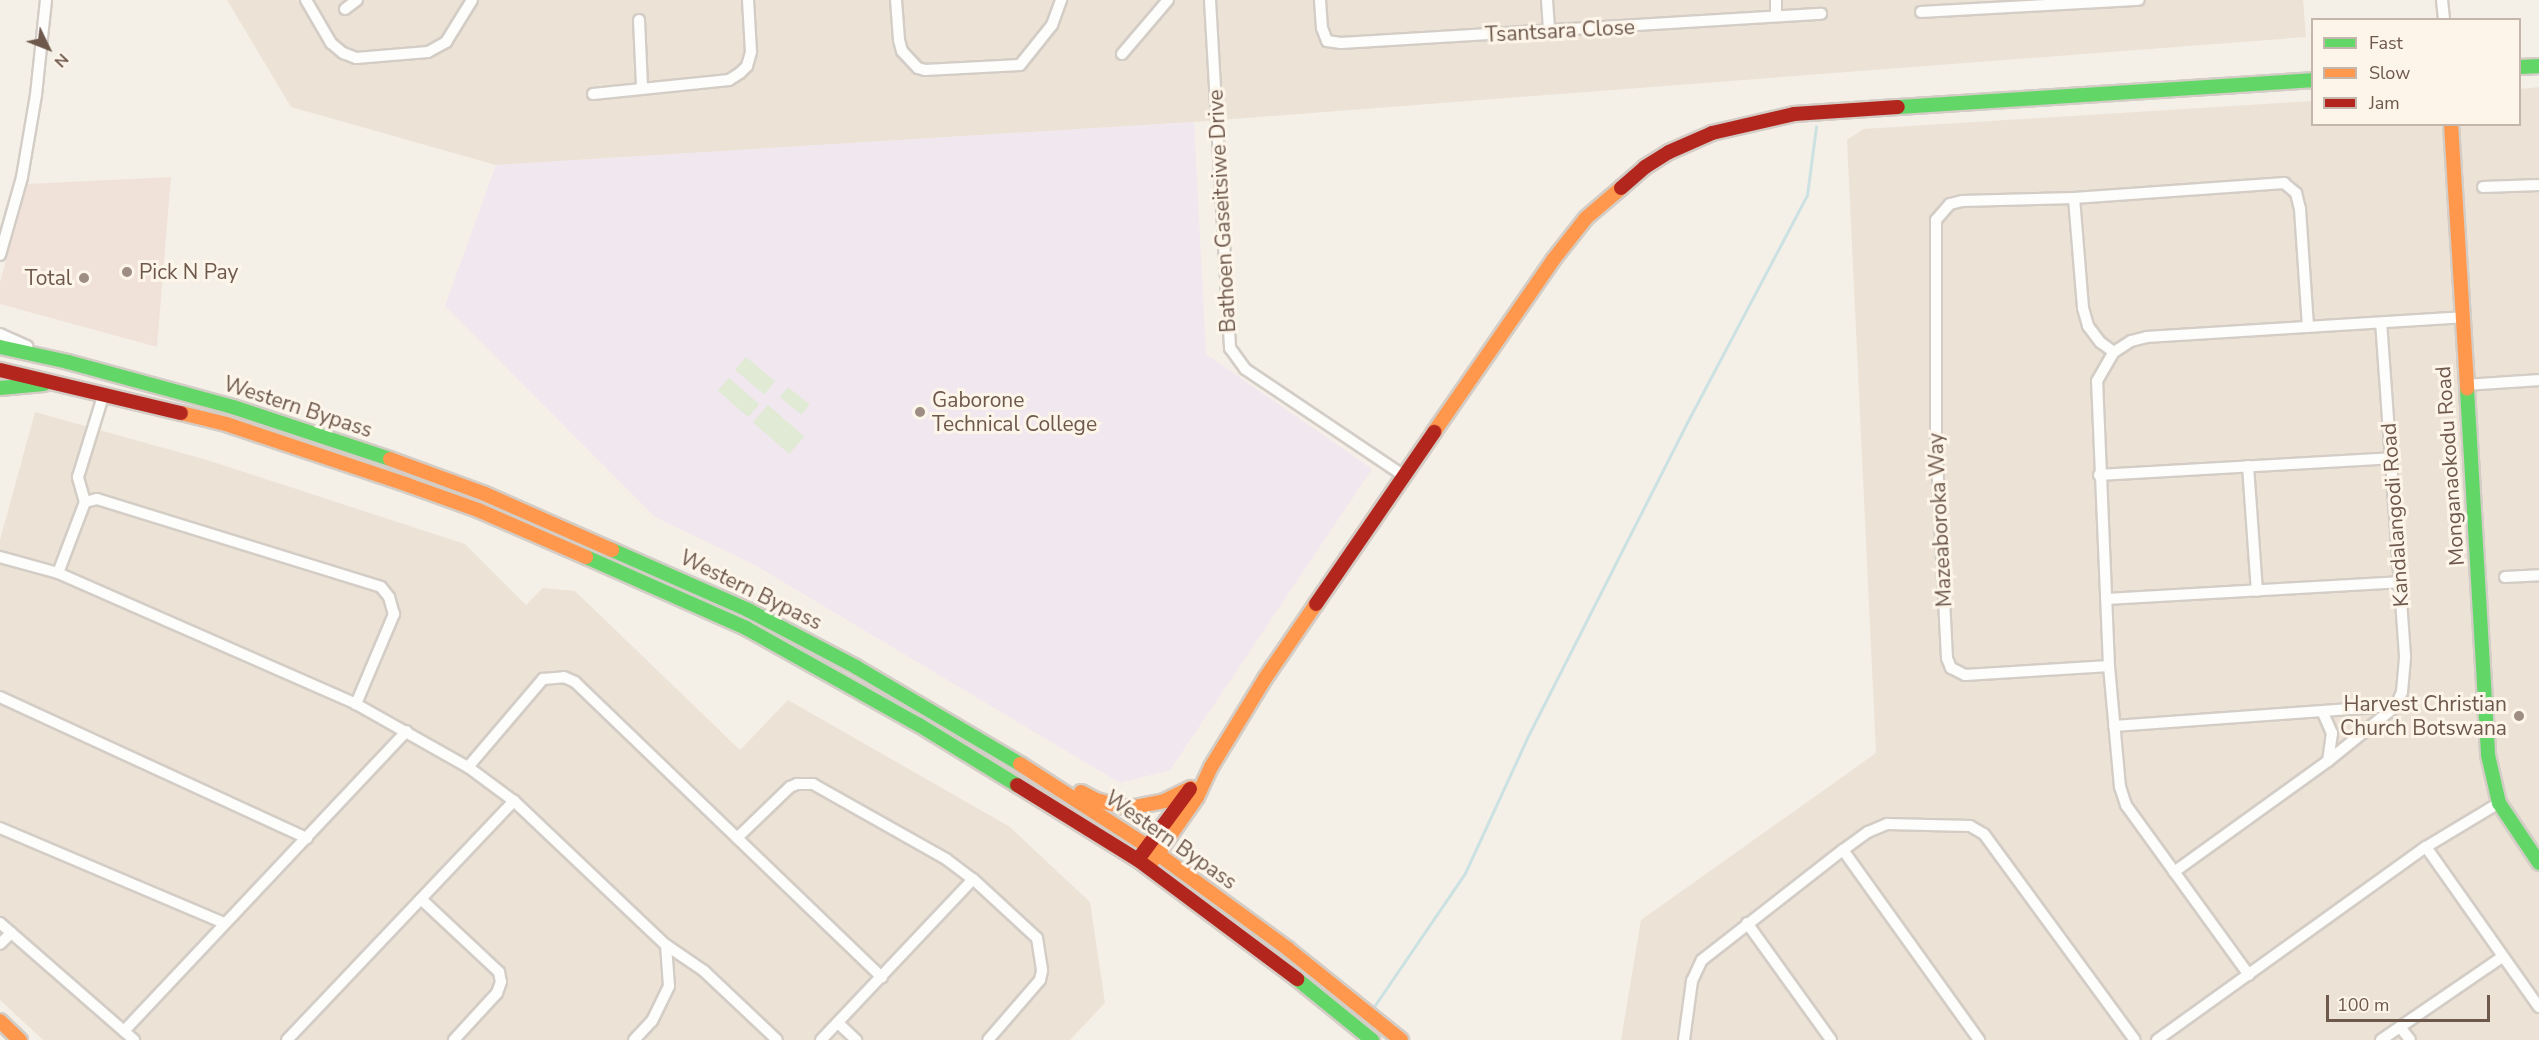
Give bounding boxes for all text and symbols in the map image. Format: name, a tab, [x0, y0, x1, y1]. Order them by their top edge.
street label: Tsantsara Close	[1484, 14, 1636, 48]
north arrow	[18, 18, 78, 78]
legend	[2311, 18, 2521, 126]
text: Fast	[2369, 31, 2403, 55]
text: N	[49, 48, 73, 72]
text: Slow	[2369, 61, 2410, 85]
street label: Bathoen Gaseitsiwe Drive	[1203, 89, 1241, 333]
text: Jam	[2369, 91, 2400, 115]
place label: Pick N Pay	[139, 259, 238, 285]
place label: Total	[25, 265, 72, 291]
marker: Pick N Pay	[120, 265, 134, 279]
marker: Total	[77, 271, 91, 285]
street label: Monganaokodu Road	[2430, 365, 2470, 567]
street label: Western Bypass	[220, 371, 376, 443]
place label: Gaborone Technical College	[932, 387, 1097, 437]
marker: Gaborone Technical College	[913, 405, 927, 419]
street label: Kandalangodi Road	[2376, 422, 2414, 608]
street label: Mazeaboroka Way	[1923, 432, 1957, 608]
street label: Western Bypass	[676, 545, 826, 635]
place label: Harvest Christian Church Botswana	[2340, 691, 2507, 741]
marker: Harvest Christian Church Botswana	[2512, 709, 2526, 723]
street label: Western Bypass	[1100, 785, 1242, 895]
scale bar	[2329, 983, 2492, 1021]
text: 100 m	[2337, 993, 2389, 1017]

